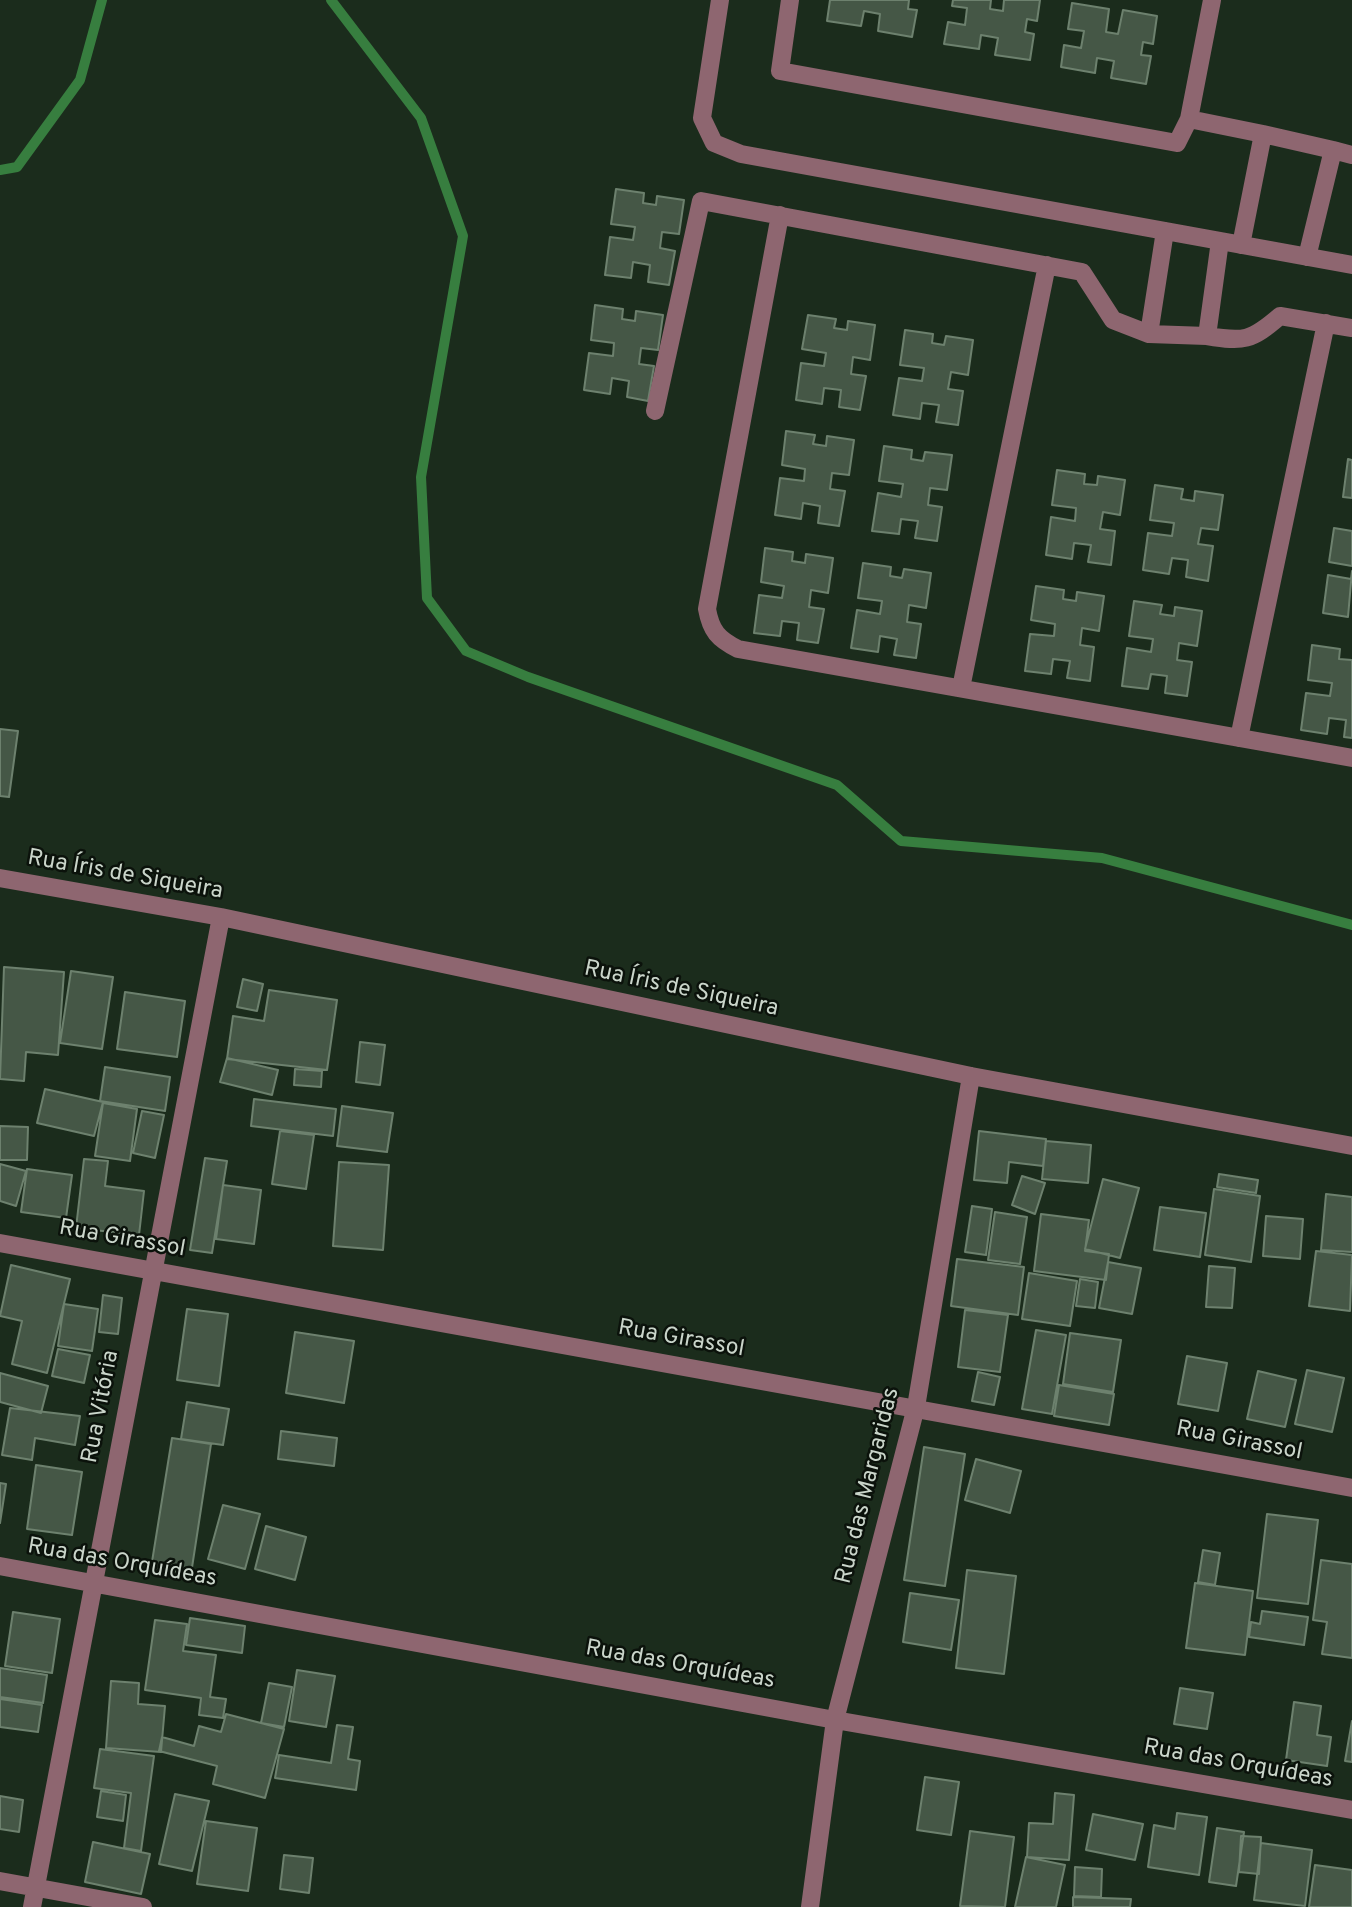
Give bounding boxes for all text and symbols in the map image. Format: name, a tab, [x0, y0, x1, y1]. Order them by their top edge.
street label: Rua Íris de Siqueira	[25, 845, 225, 907]
street label: Rua Íris de Siqueira	[581, 956, 781, 1024]
street label: Rua Girassol	[57, 1215, 187, 1265]
street label: Rua Girassol	[616, 1315, 746, 1365]
street label: Rua Vitória	[78, 1348, 126, 1466]
street label: Rua das Margaridas	[831, 1385, 907, 1587]
street label: Rua Girassol	[1174, 1416, 1304, 1468]
street label: Rua das Orquídeas	[25, 1534, 219, 1594]
street label: Rua das Orquídeas	[583, 1636, 777, 1696]
street label: Rua das Orquídeas	[1141, 1735, 1335, 1795]

